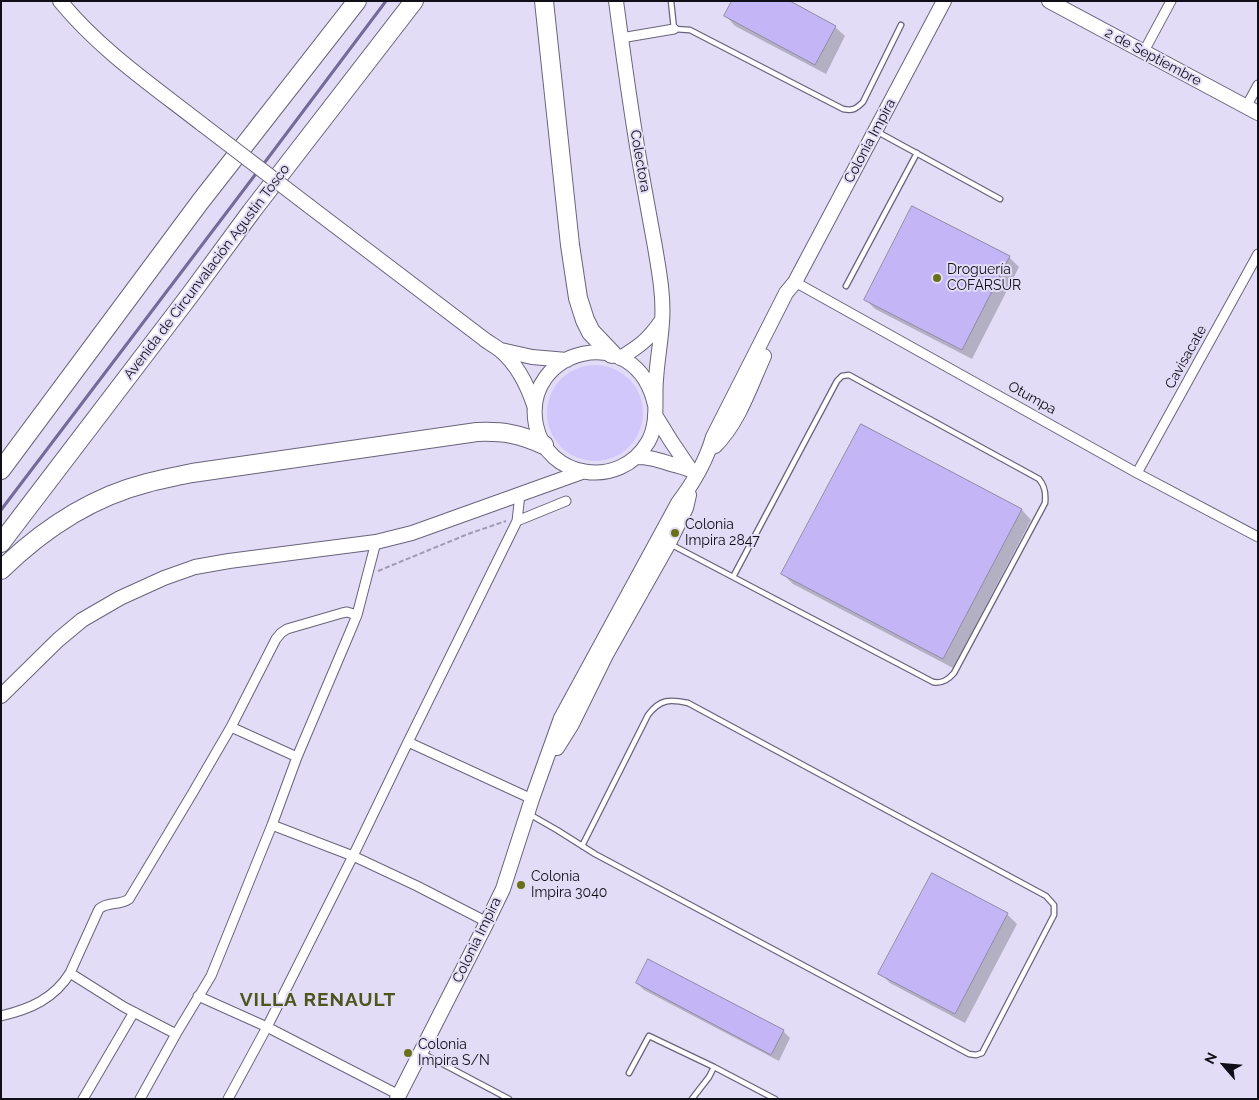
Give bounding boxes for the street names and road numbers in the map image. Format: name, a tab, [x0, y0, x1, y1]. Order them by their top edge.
street label: 2 de Septiembre	[1102, 24, 1204, 90]
street label: Colonia Impira	[841, 96, 899, 186]
street label: Colectora	[626, 128, 654, 194]
street label: Avenida de Circunvalación Agustín Tosco	[121, 161, 293, 383]
street label: Cavisacate	[1162, 322, 1210, 392]
street label: Otumpa	[1005, 378, 1059, 418]
street label: Colonia Impira	[449, 895, 505, 985]

